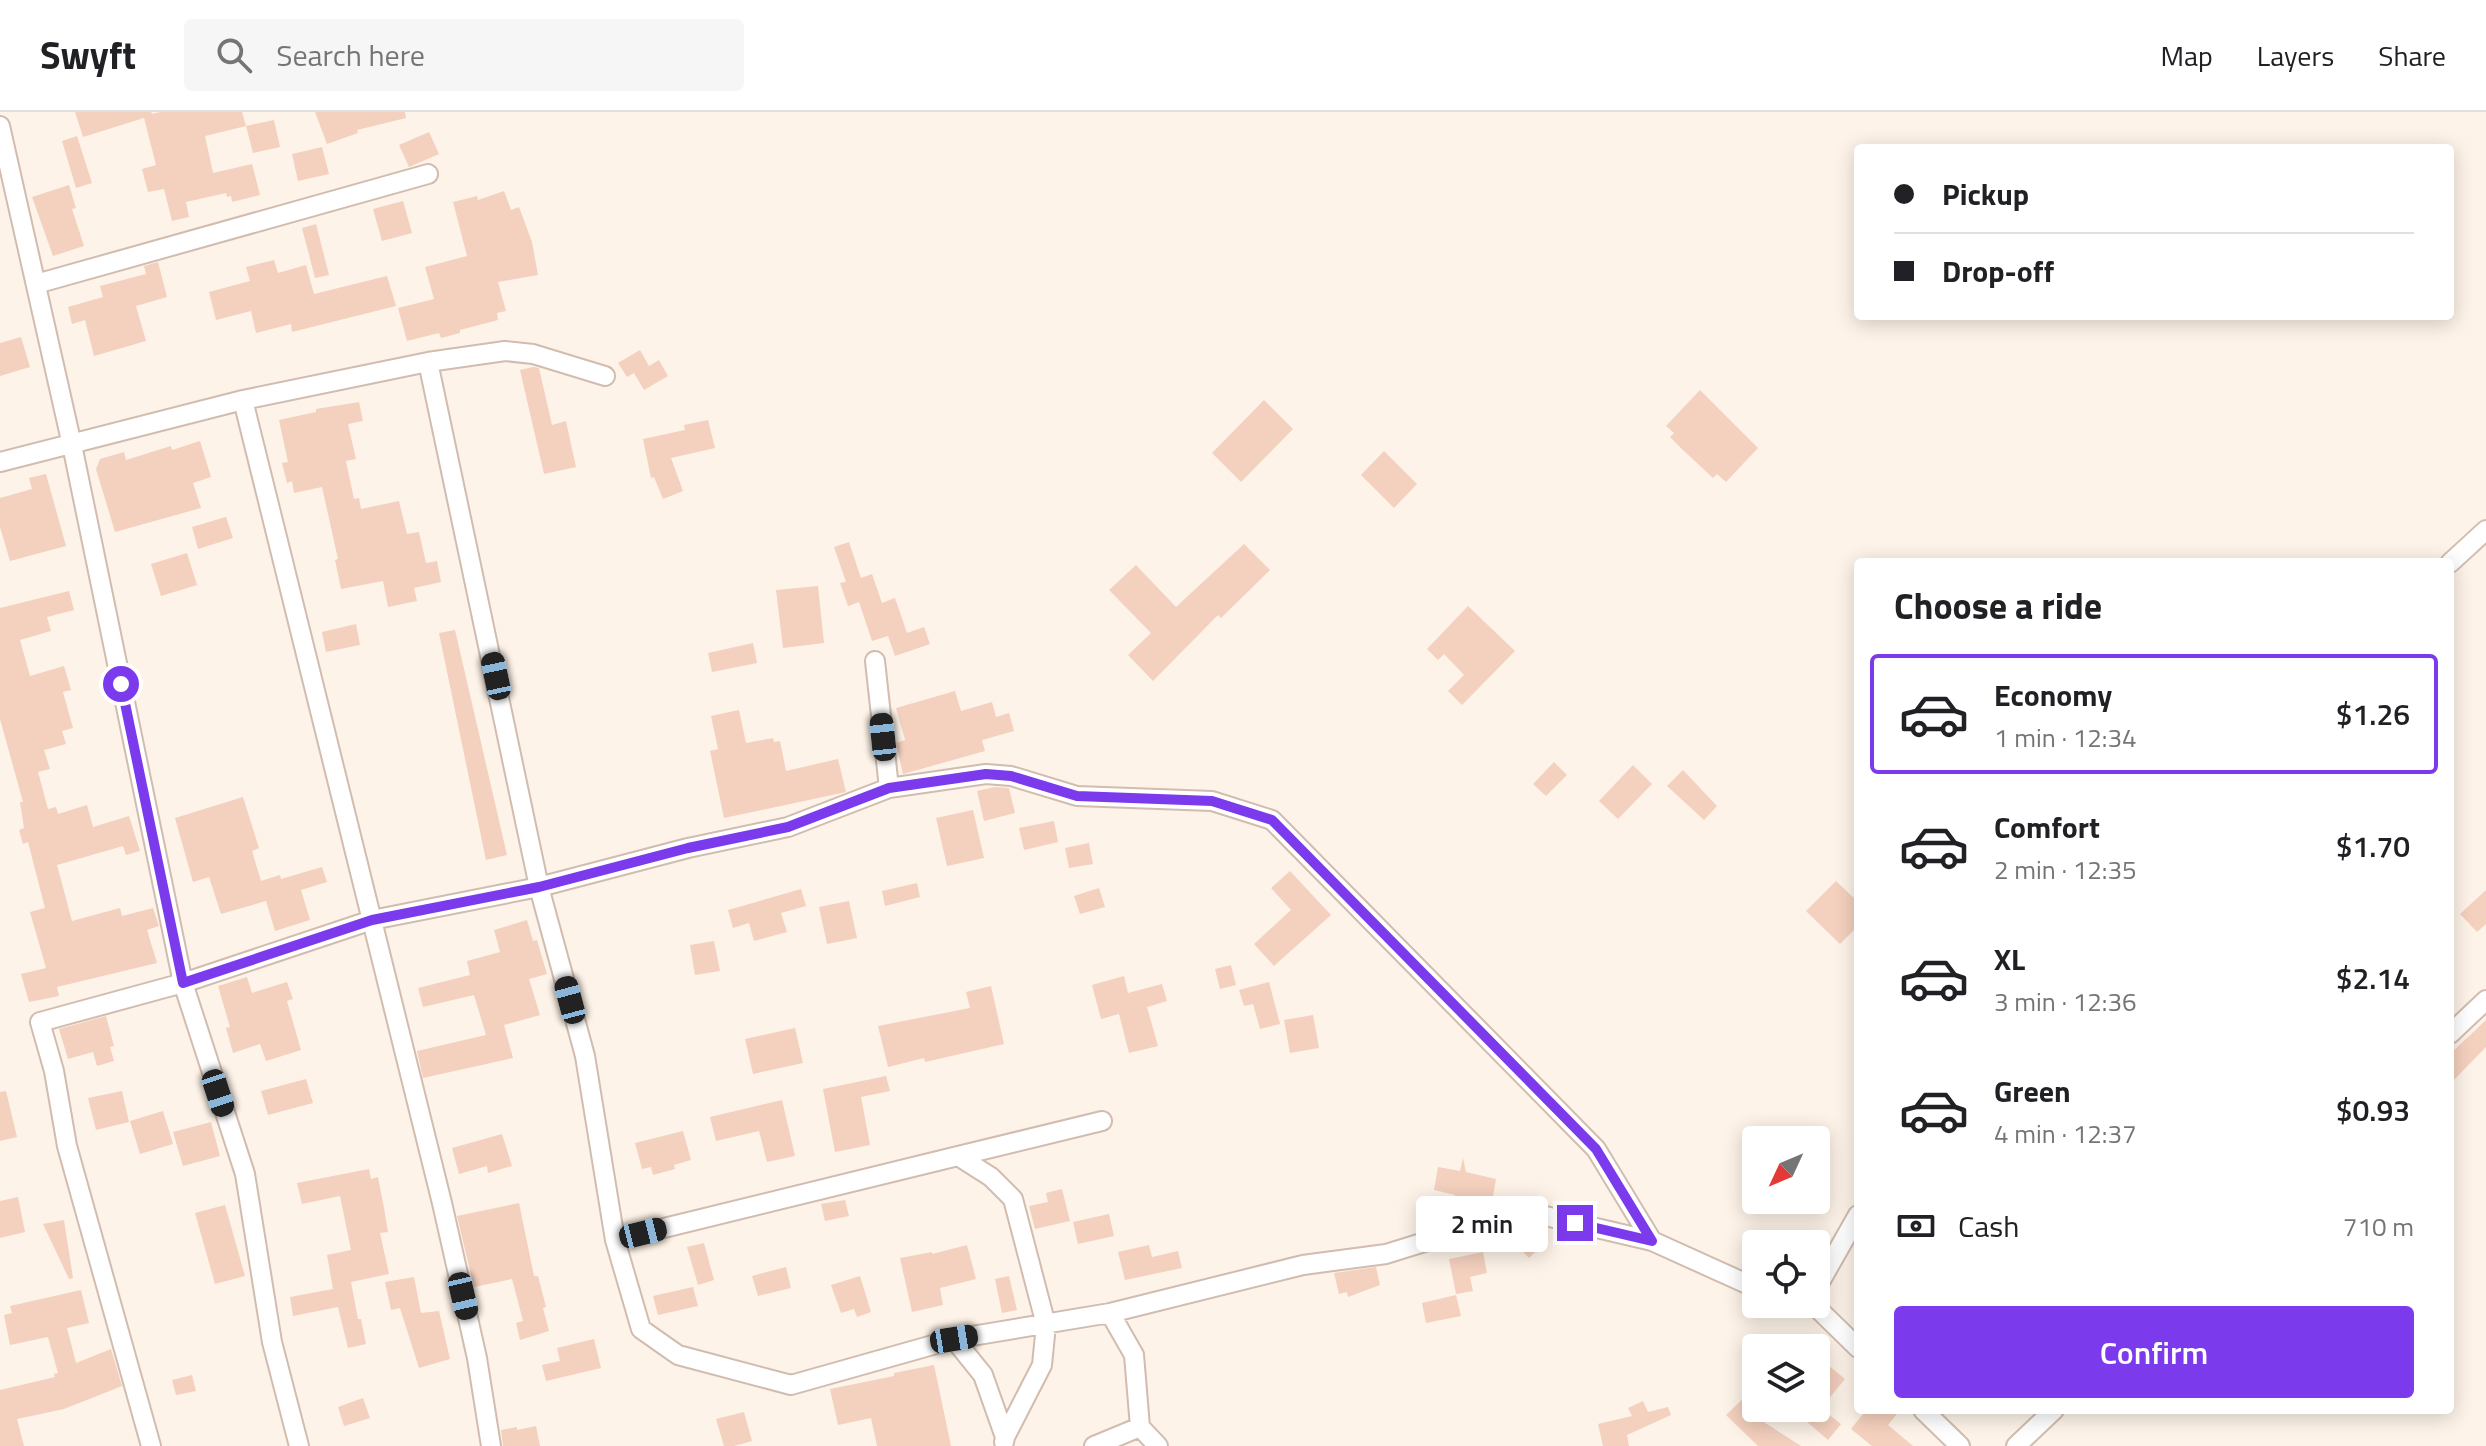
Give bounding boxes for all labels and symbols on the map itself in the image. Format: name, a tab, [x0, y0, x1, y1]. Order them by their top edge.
car	[479, 650, 513, 702]
route start	[103, 666, 139, 702]
car	[869, 712, 897, 762]
car	[552, 974, 588, 1026]
car	[199, 1066, 237, 1120]
north arrow	[1742, 1126, 1830, 1214]
callout: 2 min	[1415, 1195, 1547, 1251]
route end	[1557, 1205, 1593, 1241]
car	[617, 1216, 669, 1250]
car	[446, 1270, 480, 1322]
car	[928, 1323, 980, 1355]

